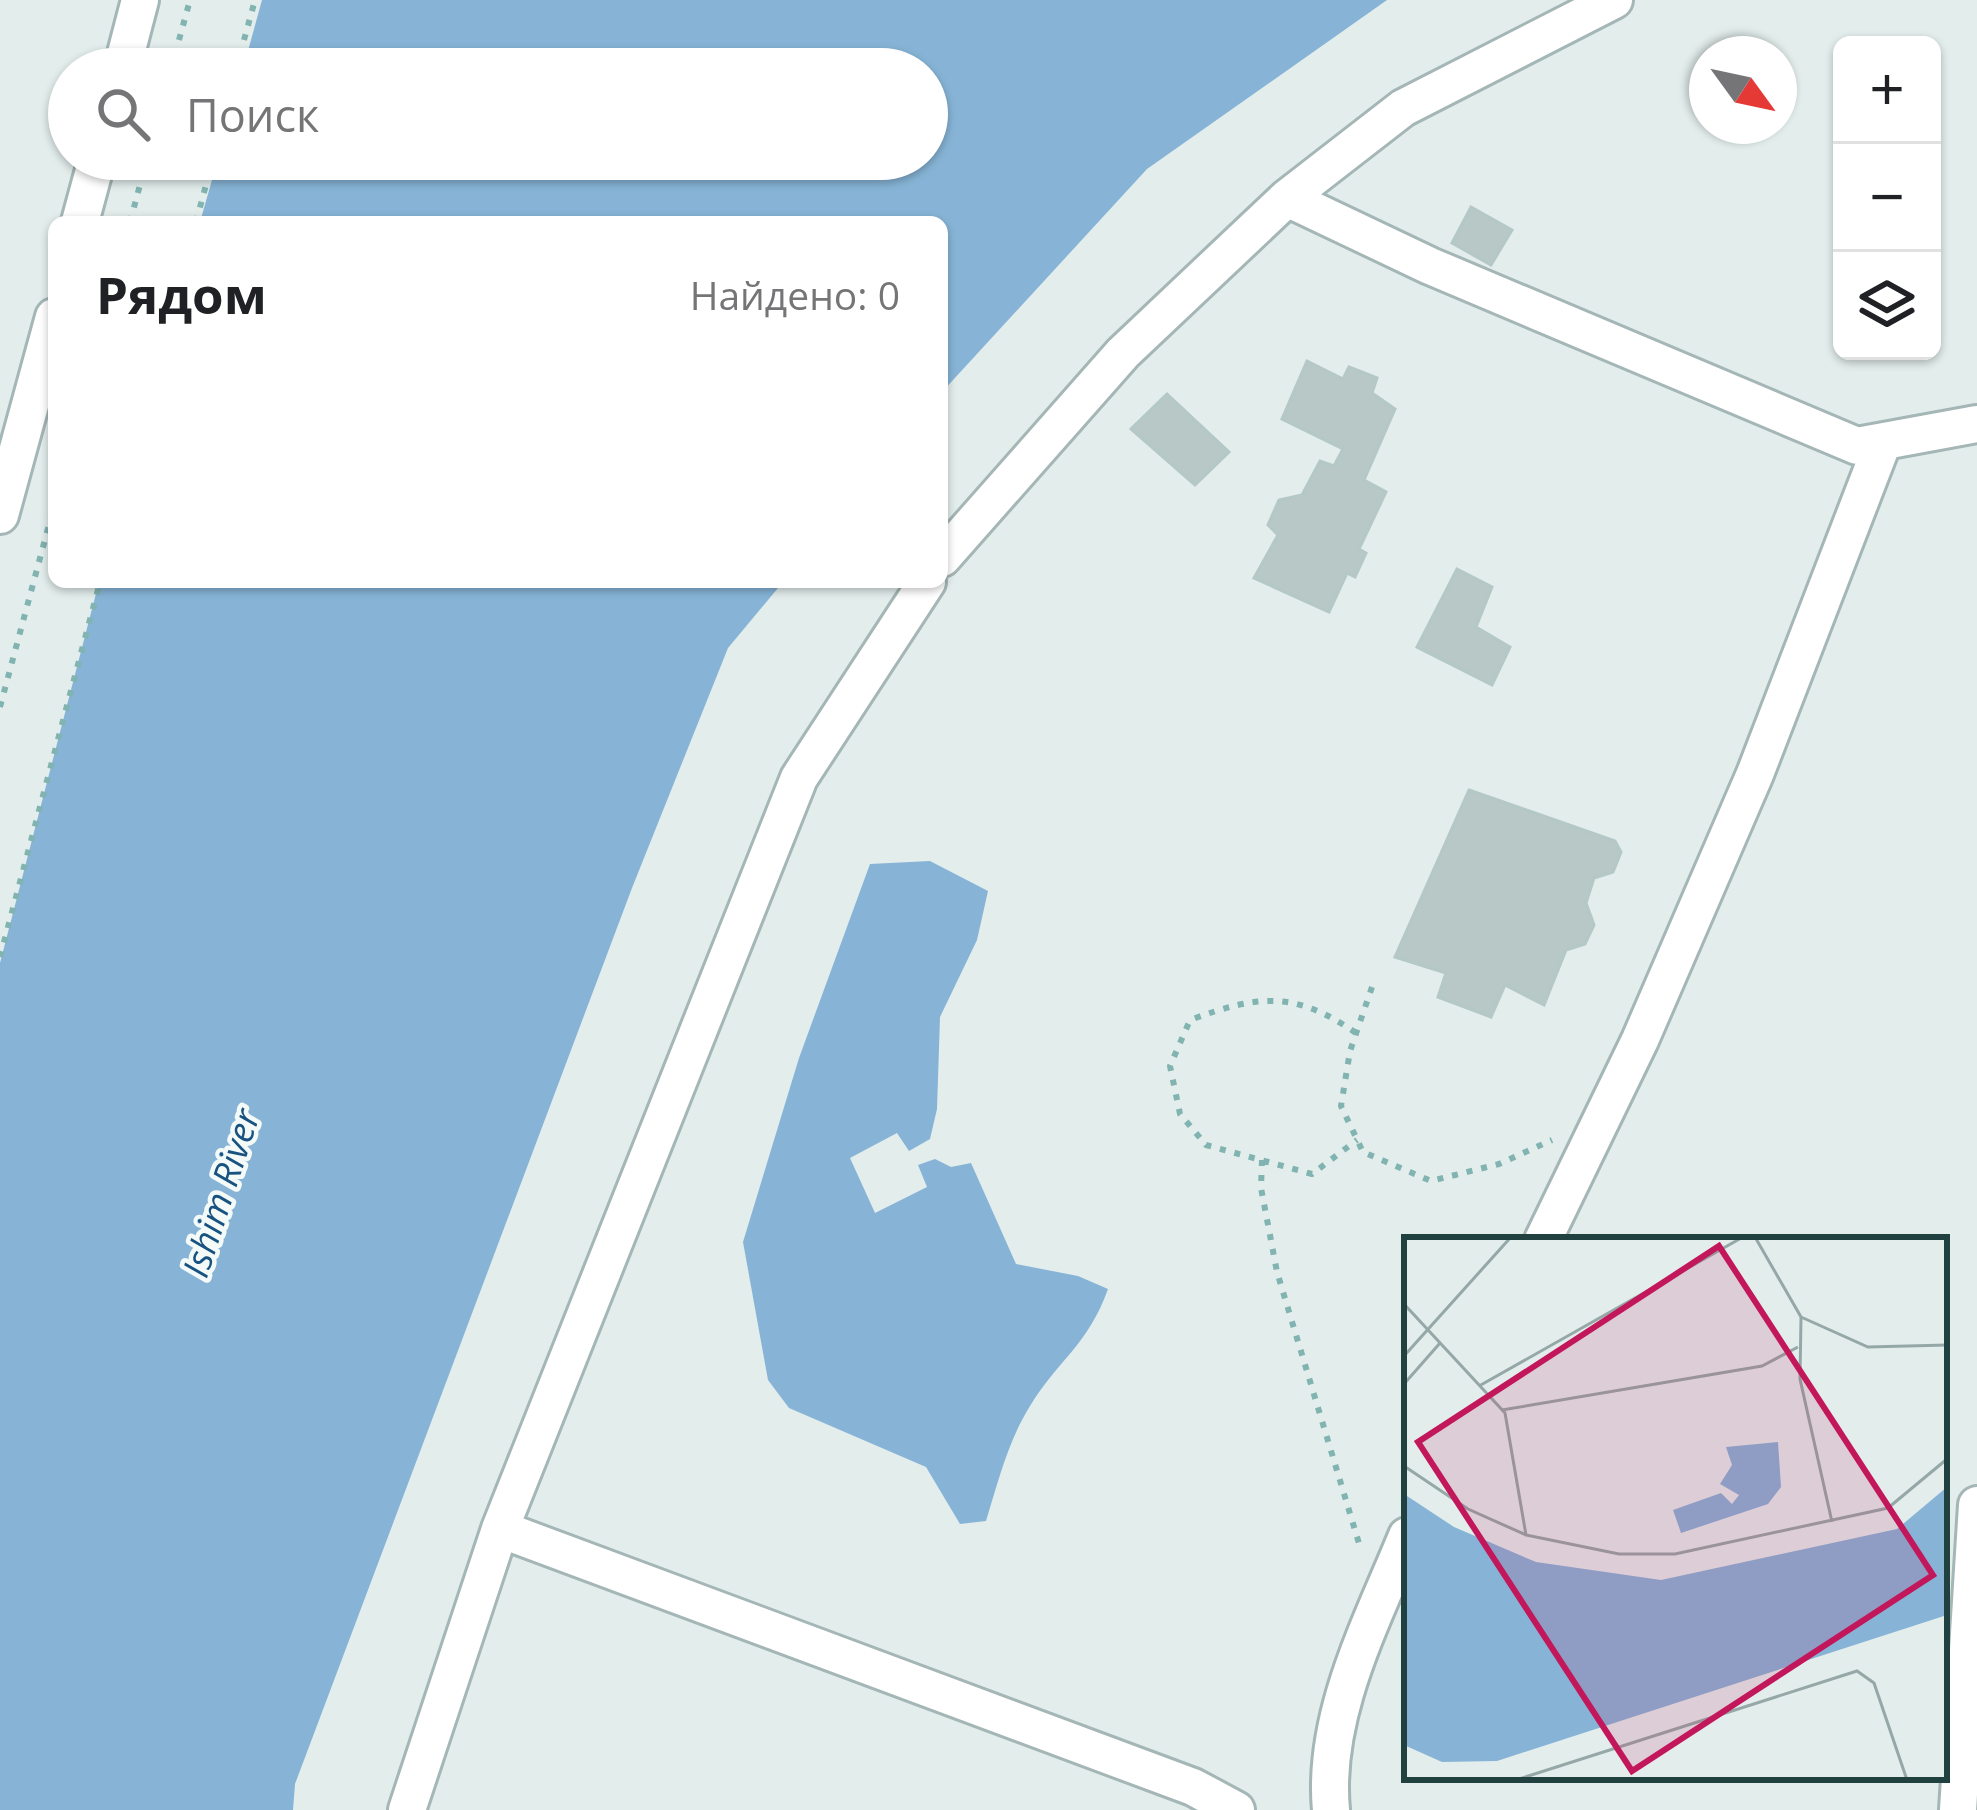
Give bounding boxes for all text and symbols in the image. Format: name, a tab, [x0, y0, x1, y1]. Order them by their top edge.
north arrow	[1689, 36, 1797, 144]
map controls	[1833, 36, 1941, 360]
button: +	[1833, 36, 1941, 144]
search box	[48, 48, 948, 180]
icon: search	[90, 81, 156, 147]
text: Поиск	[186, 84, 319, 145]
button: −	[1833, 144, 1941, 252]
button: layers	[1833, 252, 1941, 360]
text: Рядом	[96, 259, 267, 329]
text: Найдено: 0	[690, 268, 900, 321]
water label: Ishim River	[170, 1101, 271, 1283]
inset map	[1404, 1237, 1947, 1780]

